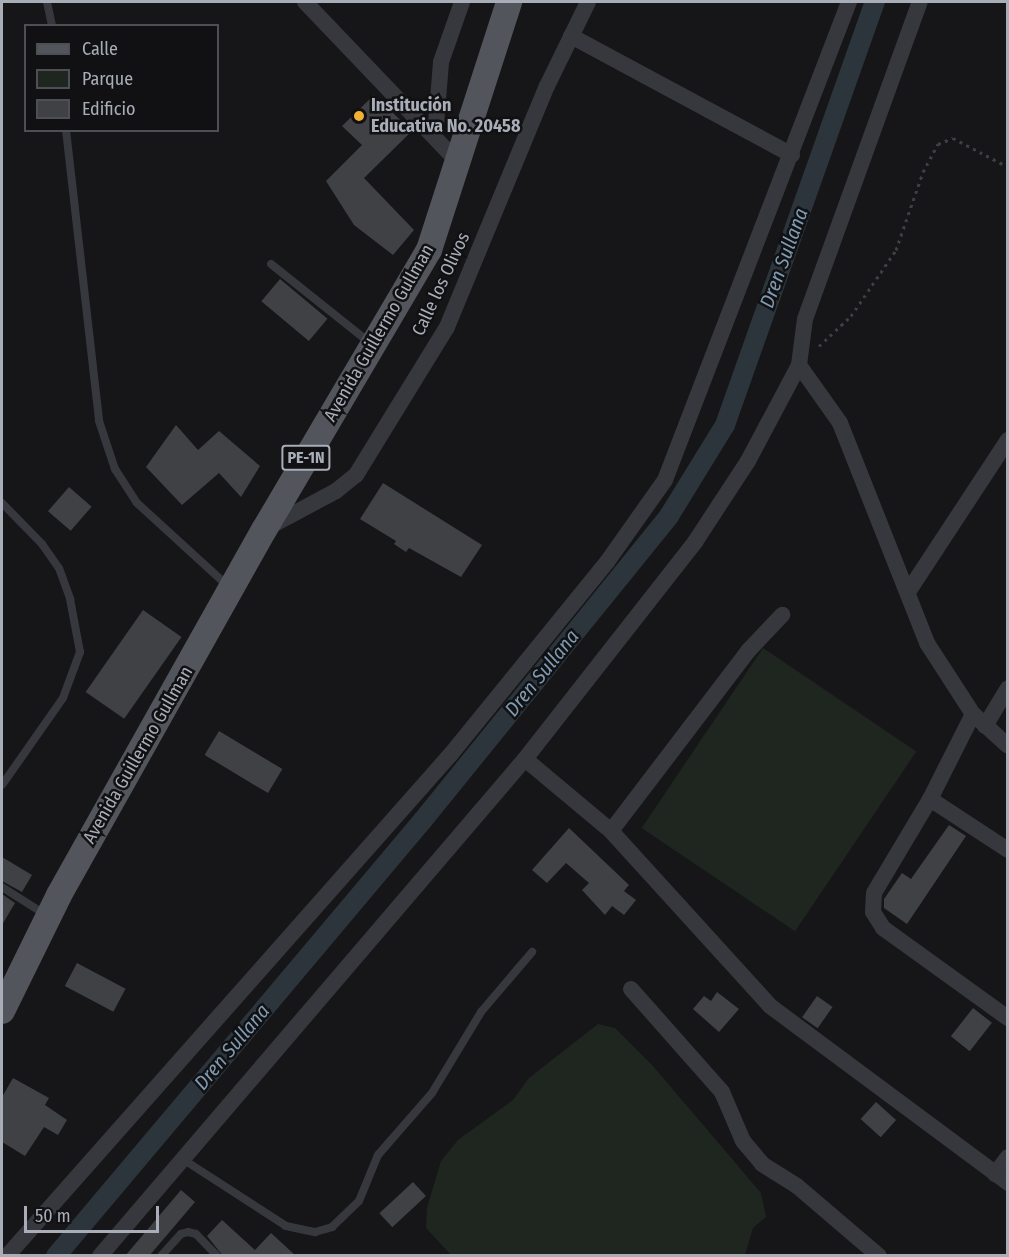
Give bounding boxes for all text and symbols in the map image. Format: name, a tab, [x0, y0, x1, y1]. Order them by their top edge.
legend	[24, 24, 219, 132]
text: Calle	[82, 38, 118, 60]
text: Parque	[82, 68, 133, 90]
place label: Institución Educativa No. 20458	[371, 95, 520, 138]
text: Edificio	[82, 98, 135, 120]
marker: Institución Educativa No. 20458	[352, 109, 366, 123]
water label: Dren Sullana	[755, 205, 813, 311]
street label: Calle los Olivos	[408, 229, 474, 339]
street label: Avenida Guillermo Gullman	[319, 241, 439, 425]
road number: PE-1N	[280, 445, 332, 471]
water label: Dren Sullana	[500, 625, 584, 721]
street label: Avenida Guillermo Gullman	[78, 663, 198, 847]
water label: Dren Sullana	[189, 999, 275, 1095]
scale bar	[27, 1194, 162, 1232]
text: 50 m	[35, 1205, 71, 1227]

